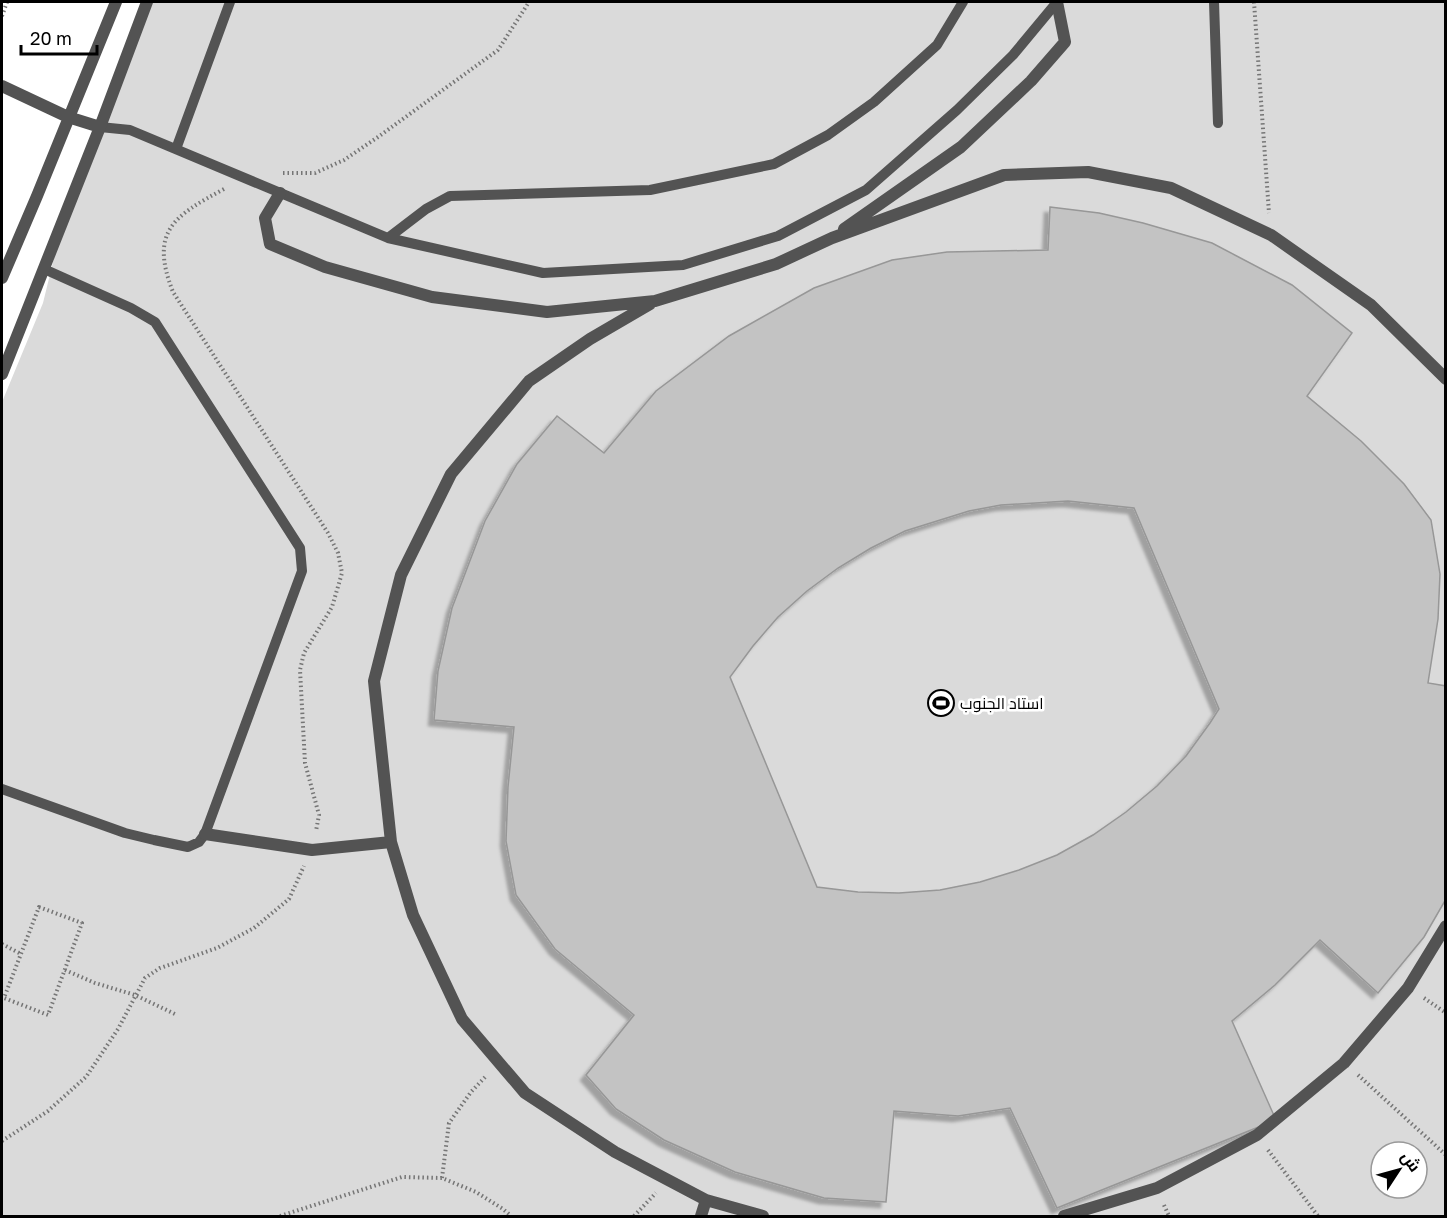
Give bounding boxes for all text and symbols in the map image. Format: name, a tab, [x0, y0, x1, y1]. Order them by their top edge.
scale bar	[21, 18, 98, 56]
text: 20 m	[30, 27, 72, 49]
sports icon: استاد الجنوب	[926, 688, 956, 718]
place label: استاد الجنوب	[960, 693, 1044, 713]
north arrow	[1369, 1140, 1429, 1200]
text: ش	[1397, 1147, 1425, 1175]

